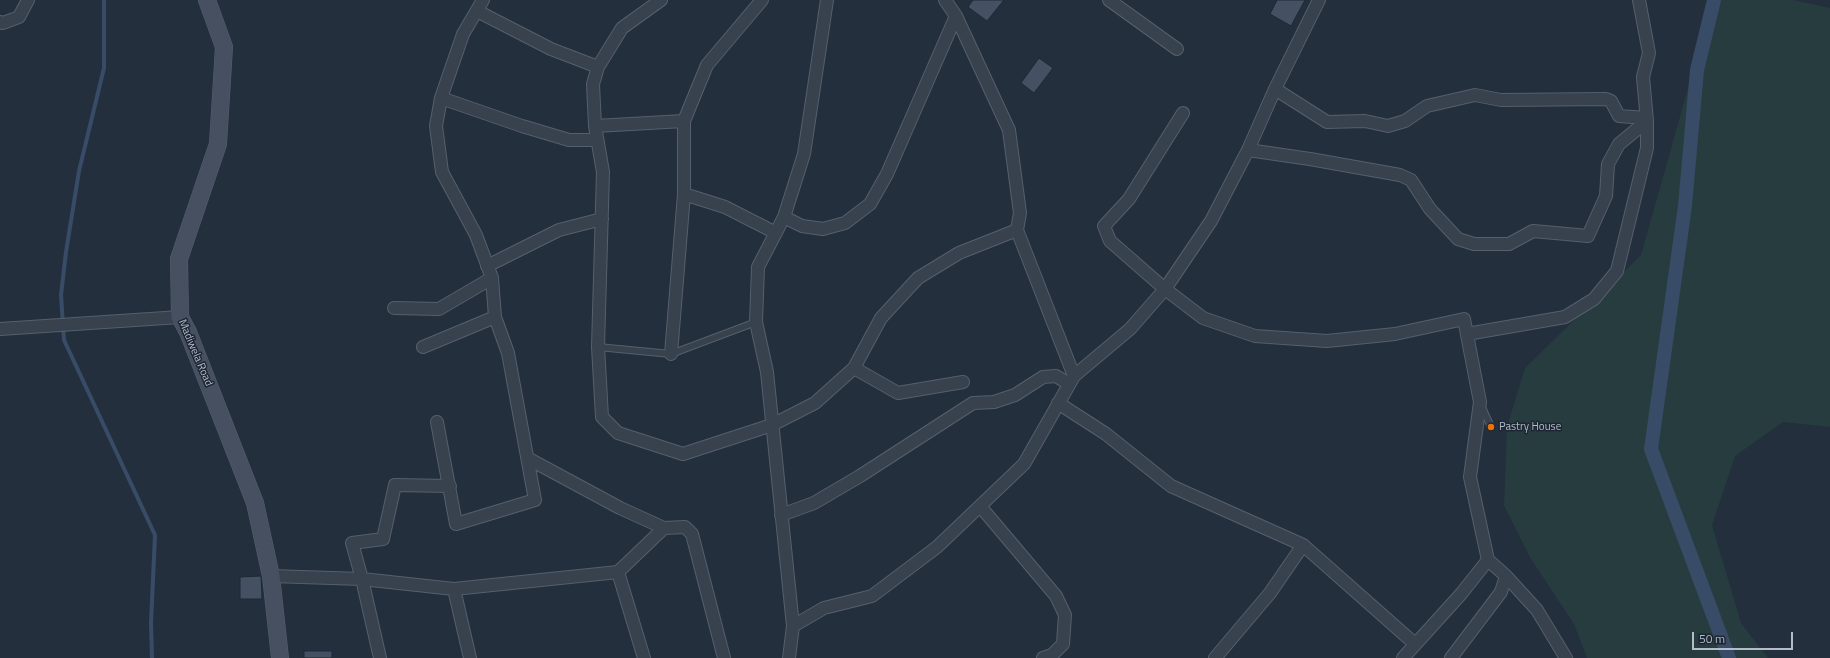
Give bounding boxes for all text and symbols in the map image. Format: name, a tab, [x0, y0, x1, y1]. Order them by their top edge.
street label: Madiwela Road	[175, 318, 215, 388]
place label: Pastry House	[1499, 420, 1561, 434]
marker: Pastry House	[1486, 422, 1496, 432]
scale bar	[1694, 624, 1795, 650]
text: 50 m	[1699, 629, 1725, 648]

